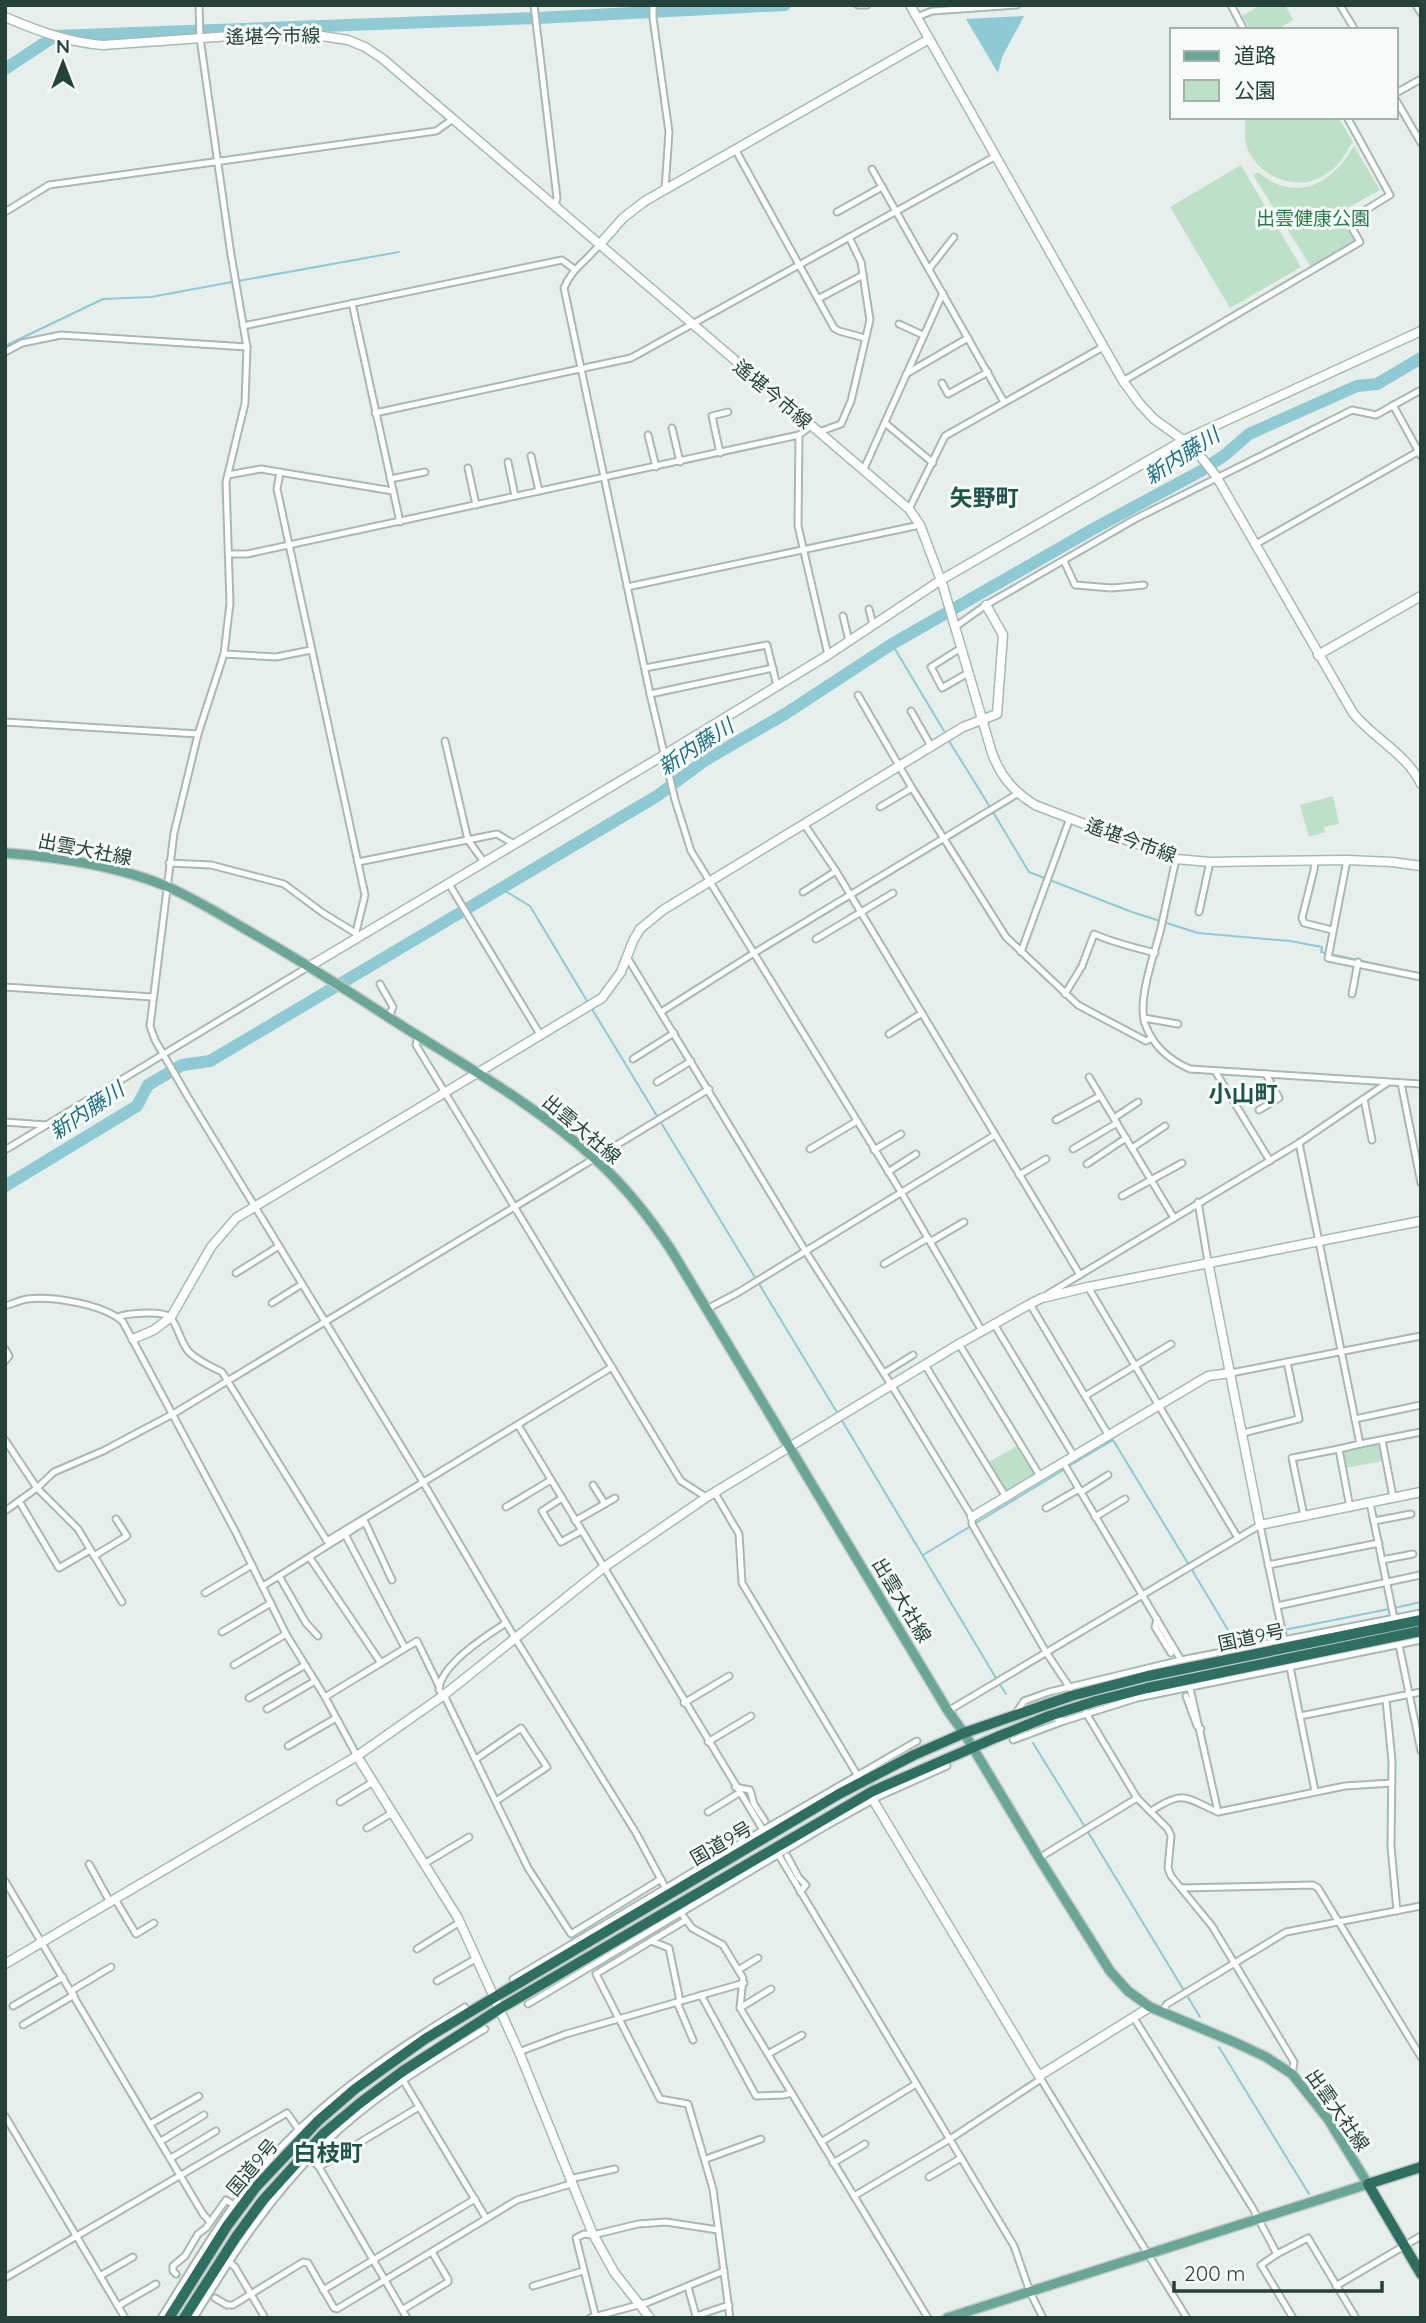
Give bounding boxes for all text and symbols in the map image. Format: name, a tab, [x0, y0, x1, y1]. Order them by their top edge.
street label: 遙堪今市線	[225, 23, 321, 49]
north arrow	[28, 28, 98, 98]
legend	[1170, 28, 1398, 119]
text: N	[56, 34, 70, 58]
text: 道路	[1234, 42, 1276, 68]
text: 公園	[1234, 77, 1276, 103]
park label: 出雲健康公園	[1256, 206, 1370, 230]
street label: 遙堪今市線	[729, 354, 817, 434]
water label: 新内藤川	[1139, 420, 1225, 489]
district label: 矢野町	[950, 483, 1019, 512]
water label: 新内藤川	[653, 711, 739, 780]
street label: 遙堪今市線	[1082, 812, 1180, 868]
street label: 出雲大社線	[36, 828, 134, 870]
water label: 新内藤川	[44, 1075, 130, 1144]
district label: 小山町	[1209, 1079, 1278, 1108]
street label: 出雲大社線	[538, 1089, 626, 1169]
street label: 出雲大社線	[867, 1553, 937, 1647]
street label: 国道9号	[1215, 1618, 1287, 1656]
street label: 国道9号	[686, 1816, 756, 1870]
street label: 出雲大社線	[1301, 2064, 1375, 2156]
street label: 国道9号	[221, 2133, 283, 2201]
district label: 白枝町	[294, 2138, 363, 2167]
scale bar	[1174, 2250, 1382, 2294]
text: 200 m	[1184, 2260, 1246, 2286]

